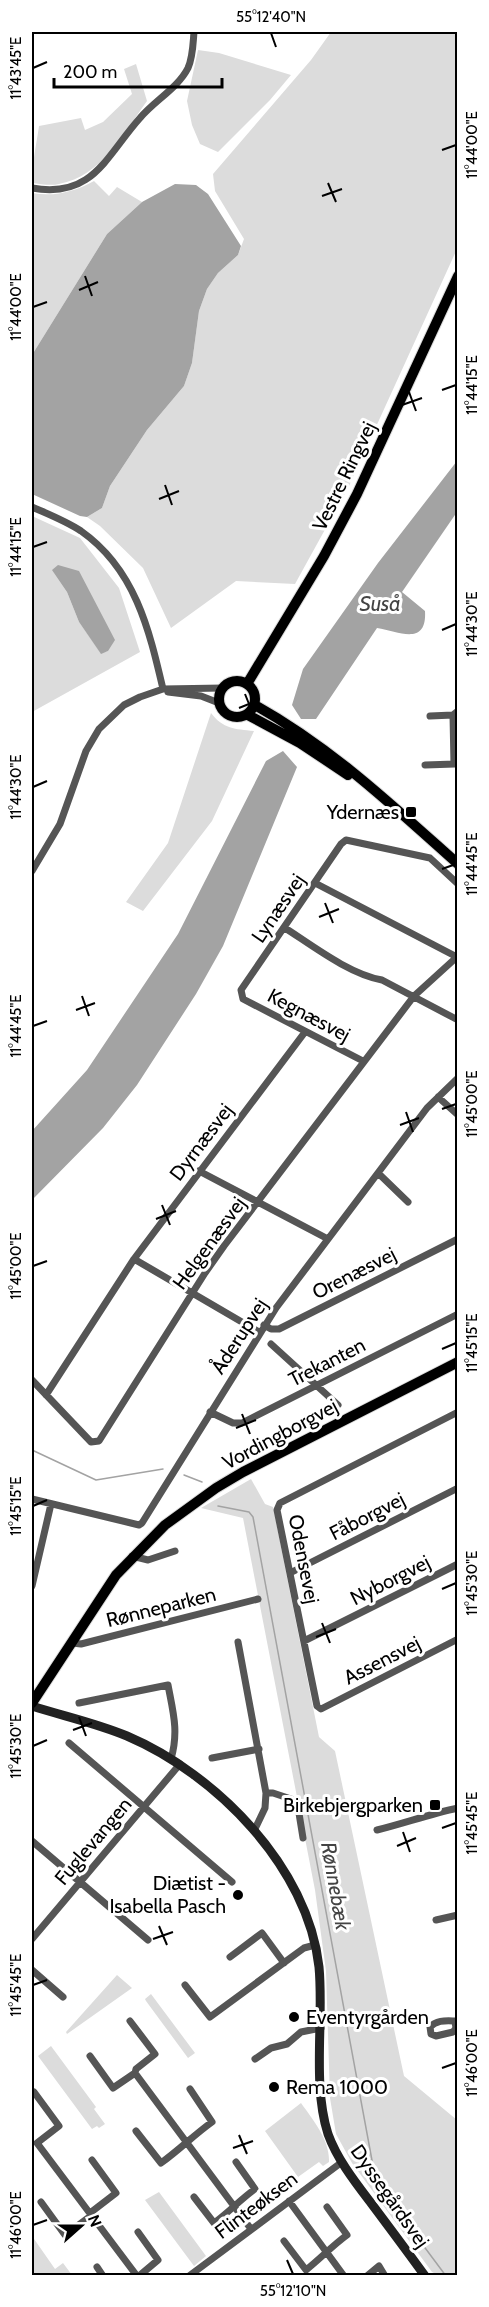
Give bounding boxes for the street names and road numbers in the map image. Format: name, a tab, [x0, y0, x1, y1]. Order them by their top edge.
street label: Vestre Ringvej	[307, 417, 381, 535]
street label: Lynæsvej	[246, 869, 310, 947]
street label: Kegnæsvej	[264, 983, 354, 1047]
street label: Dyrnæsvej	[164, 1099, 238, 1185]
street label: Helgenæsvej	[167, 1192, 251, 1294]
street label: Orenæsvej	[308, 1242, 400, 1304]
street label: Åderupvej	[206, 1294, 272, 1378]
street label: Trekanten	[285, 1333, 369, 1391]
street label: Vordingborgvej	[218, 1394, 342, 1474]
street label: Fåborgvej	[325, 1487, 409, 1545]
street label: Odensevej	[284, 1512, 324, 1606]
street label: Nyborgvej	[346, 1550, 434, 1610]
street label: Rønneparken	[104, 1582, 218, 1632]
street label: Assensvej	[340, 1631, 424, 1689]
street label: Fuglevangen	[49, 1792, 137, 1890]
street label: Dyssegårdsvej	[346, 2140, 434, 2252]
street label: Flinteøksen	[210, 2166, 302, 2244]

